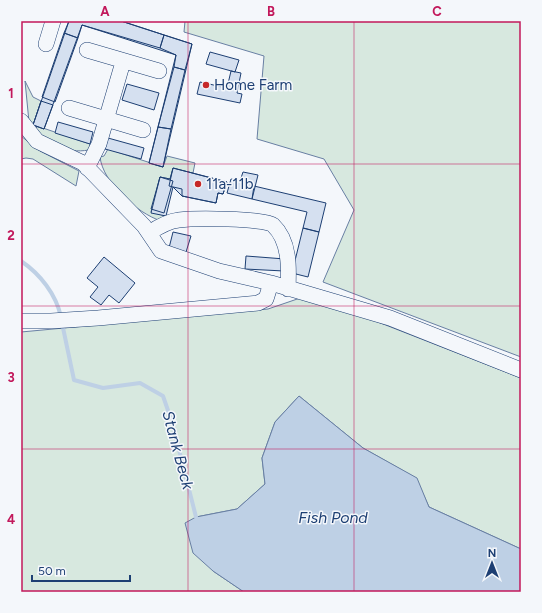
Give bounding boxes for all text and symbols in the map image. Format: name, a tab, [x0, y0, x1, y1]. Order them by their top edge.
text: A	[100, 4, 110, 19]
text: B	[267, 4, 275, 19]
text: C	[432, 4, 442, 19]
place label: Home Farm	[214, 76, 292, 94]
marker: Home Farm	[201, 80, 211, 90]
text: 1	[8, 86, 14, 101]
place label: 11a-11b	[206, 175, 254, 193]
marker: 11a-11b	[193, 179, 203, 189]
text: 2	[7, 228, 15, 243]
text: 3	[7, 370, 15, 385]
water label: Stank Beck	[158, 408, 198, 493]
water label: Fish Pond	[298, 508, 368, 527]
text: 4	[7, 512, 15, 527]
north arrow	[472, 543, 512, 583]
text: N	[488, 547, 496, 560]
scale bar	[32, 557, 130, 583]
text: 50 m	[38, 564, 66, 578]

